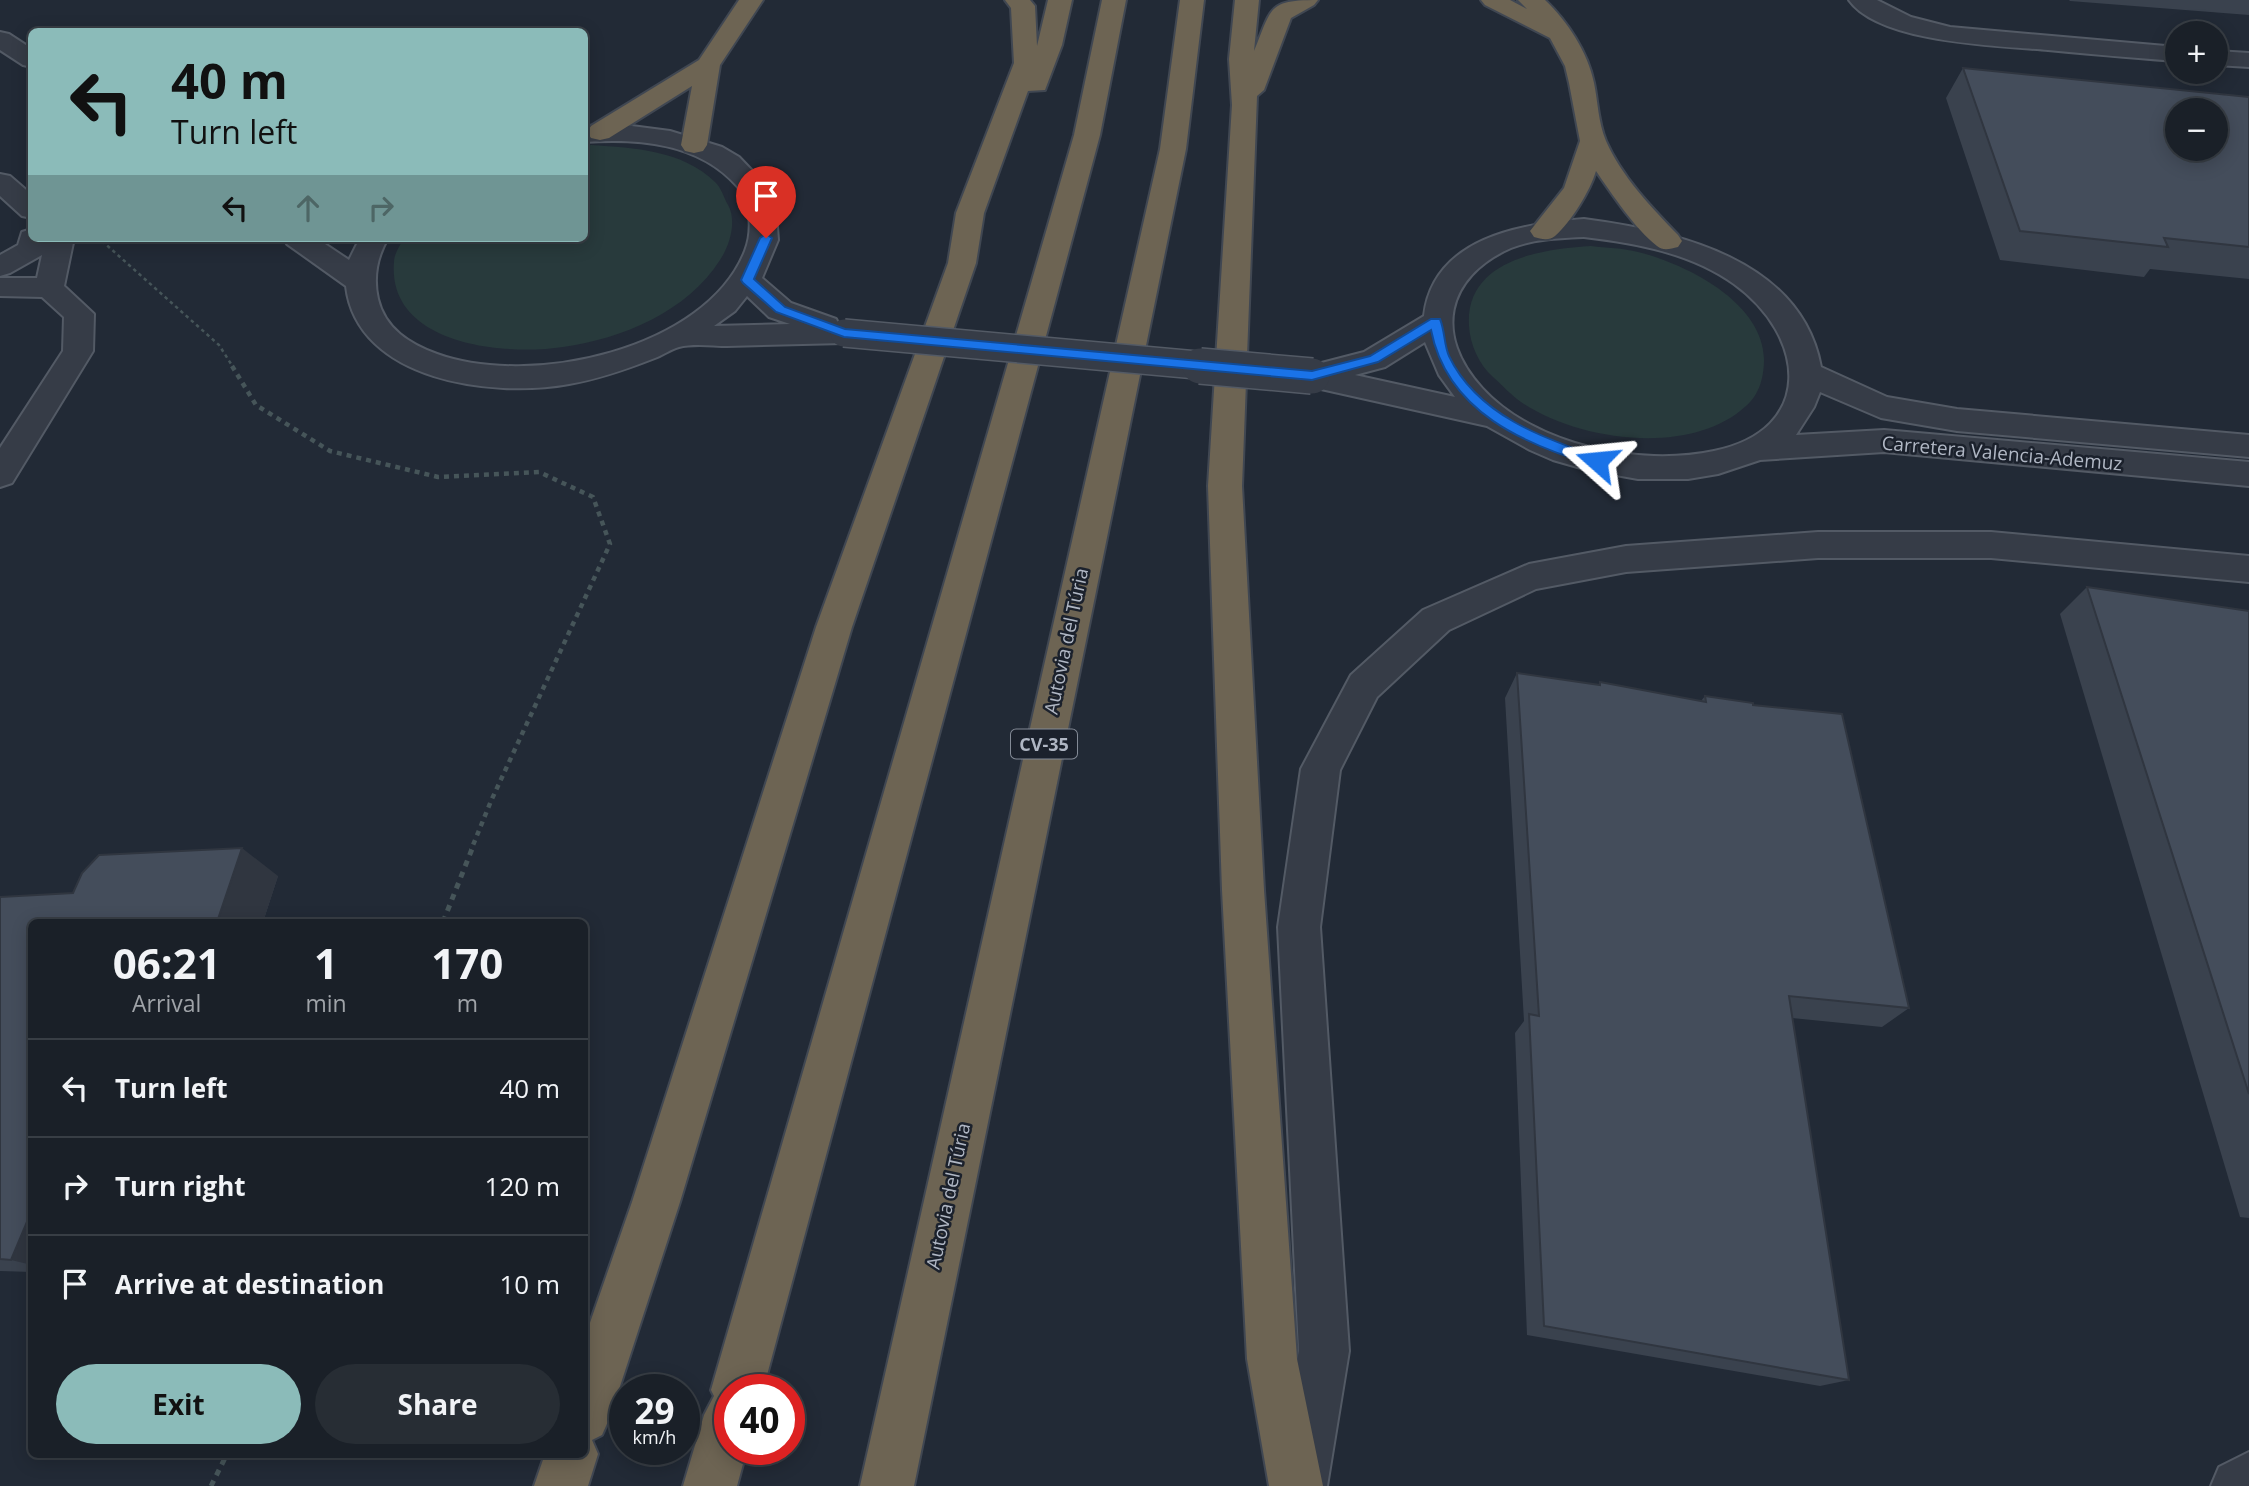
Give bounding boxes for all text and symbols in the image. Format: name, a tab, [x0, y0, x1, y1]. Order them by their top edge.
map controls	[2165, 21, 2228, 161]
button: +	[2165, 21, 2228, 84]
text: 40 m	[171, 47, 288, 113]
icon: left	[56, 56, 147, 147]
button: −	[2165, 98, 2228, 161]
text: Turn left	[171, 110, 297, 153]
pin	[736, 166, 796, 238]
icon: arrive	[747, 177, 785, 215]
icon: left	[216, 189, 254, 227]
icon: ahead	[289, 189, 327, 227]
icon: right	[362, 189, 400, 227]
position arrow	[1560, 424, 1634, 498]
street label: Carretera Valencia-Ademuz	[1881, 430, 2123, 476]
street label: Autovia del Túria	[1038, 565, 1094, 717]
road number: CV-35	[1011, 730, 1077, 758]
text: 06:21	[113, 934, 221, 991]
text: 1	[314, 934, 338, 991]
text: 170	[431, 934, 503, 991]
text: Arrival	[132, 987, 201, 1019]
text: min	[305, 987, 347, 1019]
text: m	[457, 987, 478, 1019]
icon: left	[56, 1069, 94, 1107]
text: Turn left	[115, 1070, 227, 1106]
text: 40 m	[499, 1070, 560, 1106]
street label: Autovia del Túria	[920, 1120, 976, 1272]
icon: right	[56, 1167, 94, 1205]
text: Turn right	[115, 1168, 246, 1204]
text: 120 m	[485, 1168, 560, 1204]
icon: arrive	[56, 1265, 94, 1303]
text: Arrive at destination	[115, 1266, 384, 1302]
text: 10 m	[499, 1266, 560, 1302]
button: Exit	[56, 1364, 301, 1444]
button: Share	[315, 1364, 560, 1444]
speed limit sign: 40	[714, 1374, 805, 1465]
text: 29	[634, 1387, 675, 1434]
text: km/h	[633, 1425, 676, 1449]

